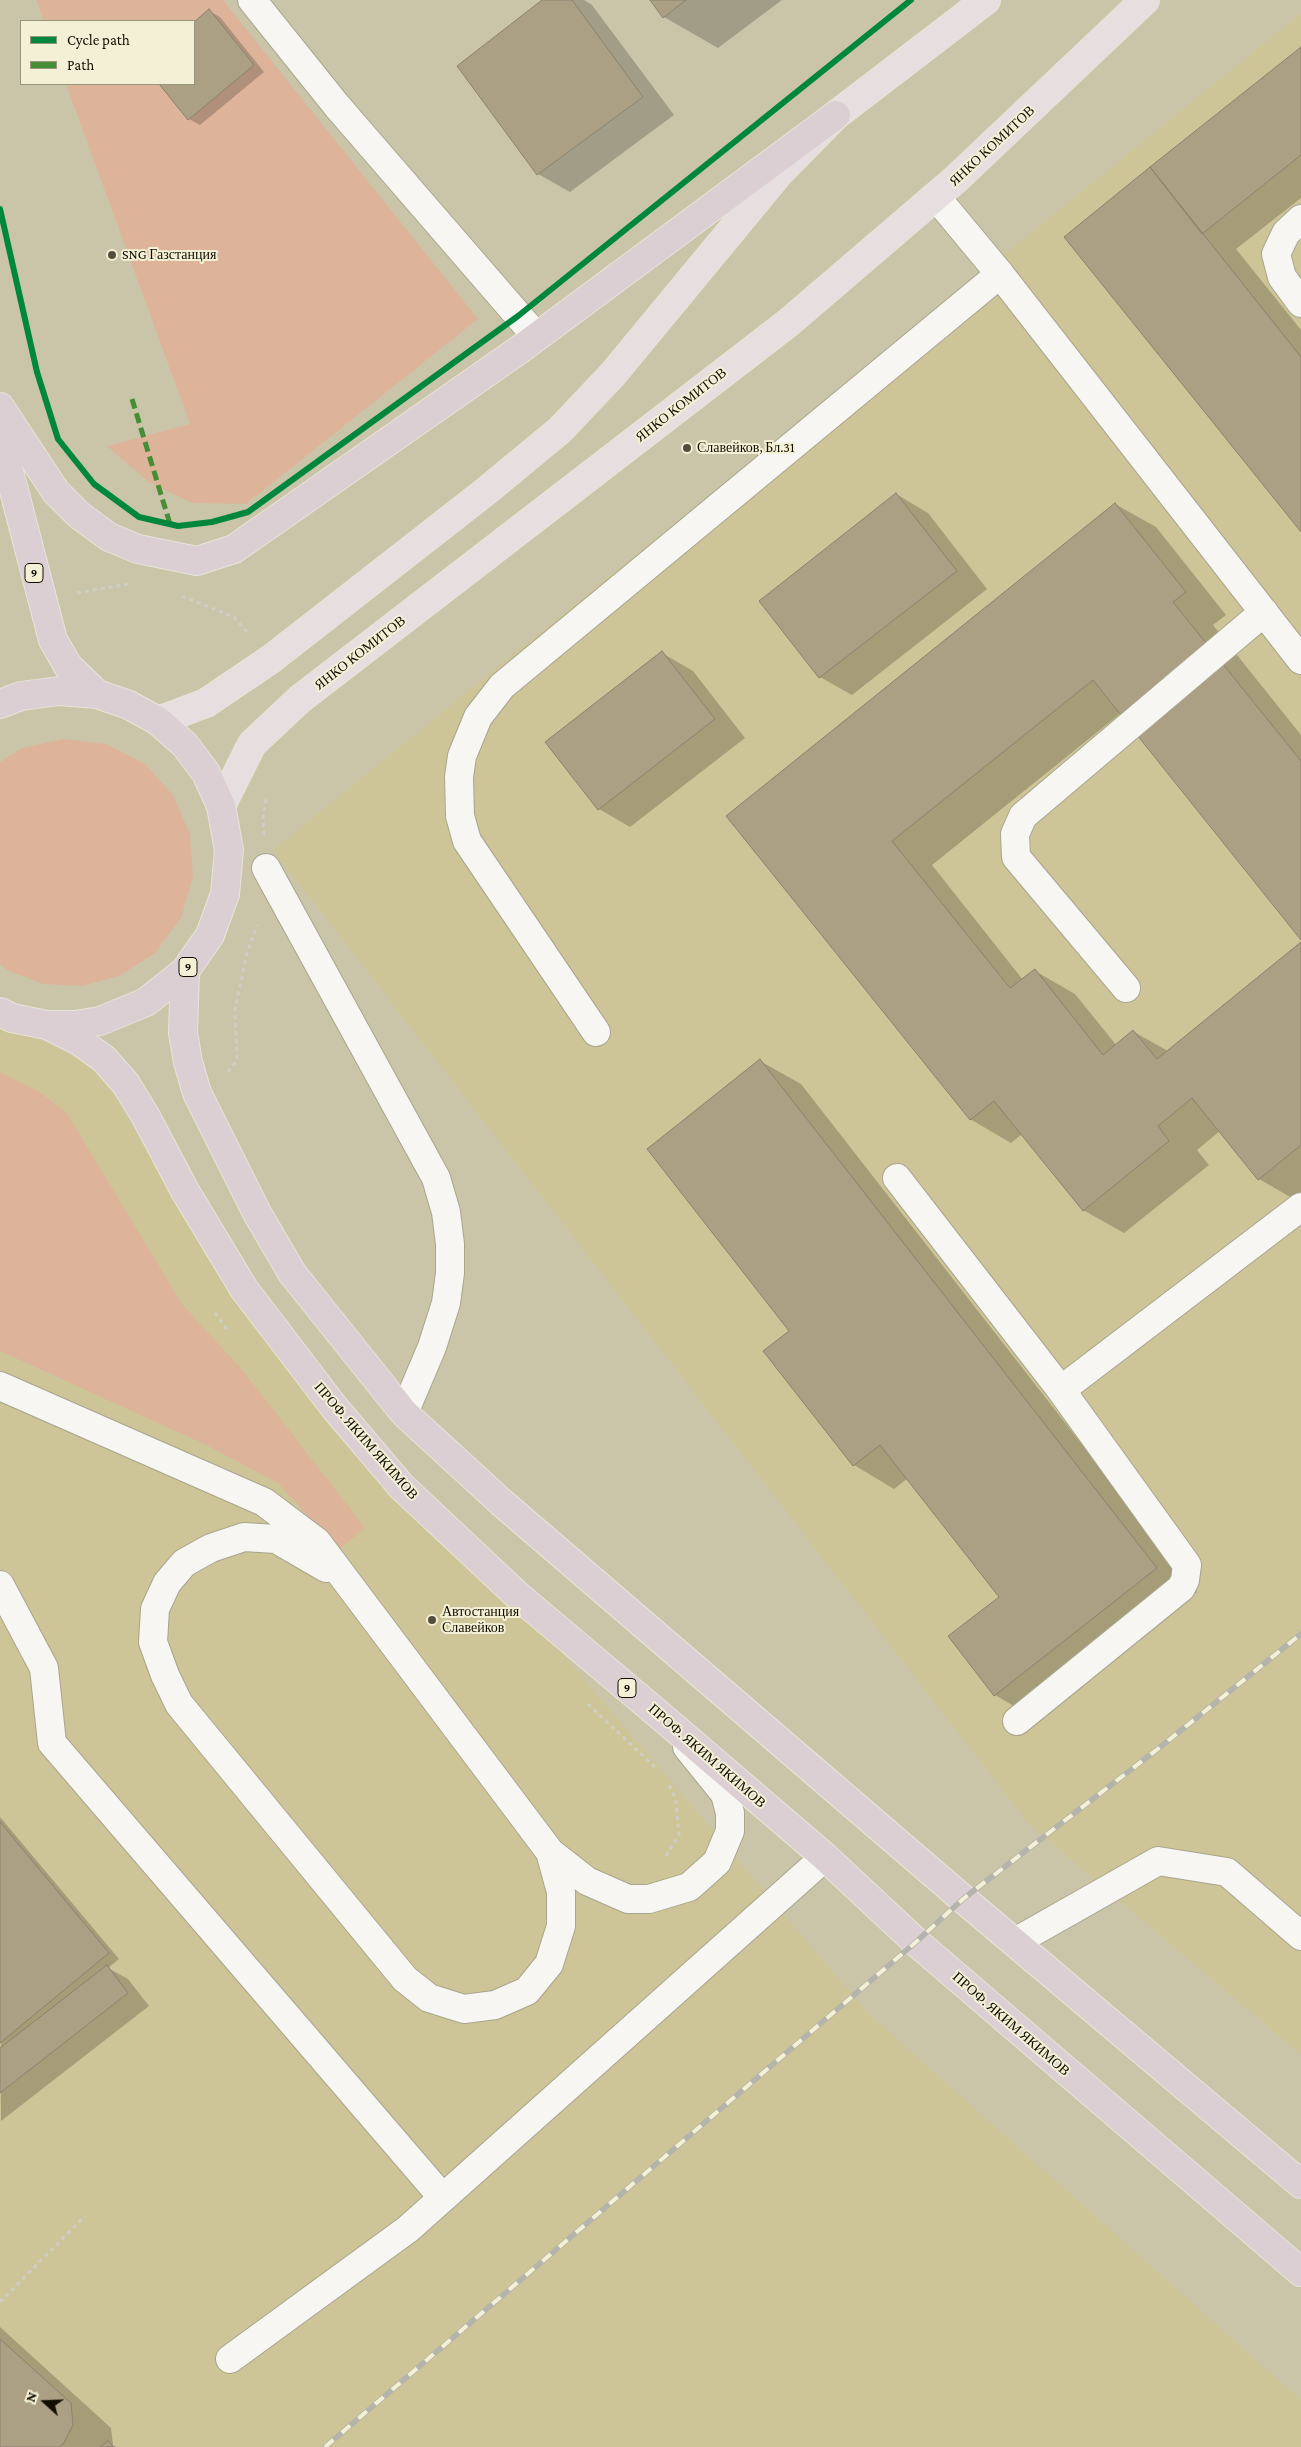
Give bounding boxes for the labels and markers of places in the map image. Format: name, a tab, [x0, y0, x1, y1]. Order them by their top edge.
place label: SNG Газстанция	[122, 247, 216, 263]
marker: SNG Газстанция	[106, 249, 118, 261]
place label: Славейков, Бл.31	[697, 440, 795, 456]
marker: Славейков, Бл.31	[681, 442, 693, 454]
place label: Автостанция Славейков	[442, 1604, 519, 1636]
marker: Автостанция Славейков	[426, 1614, 438, 1626]

